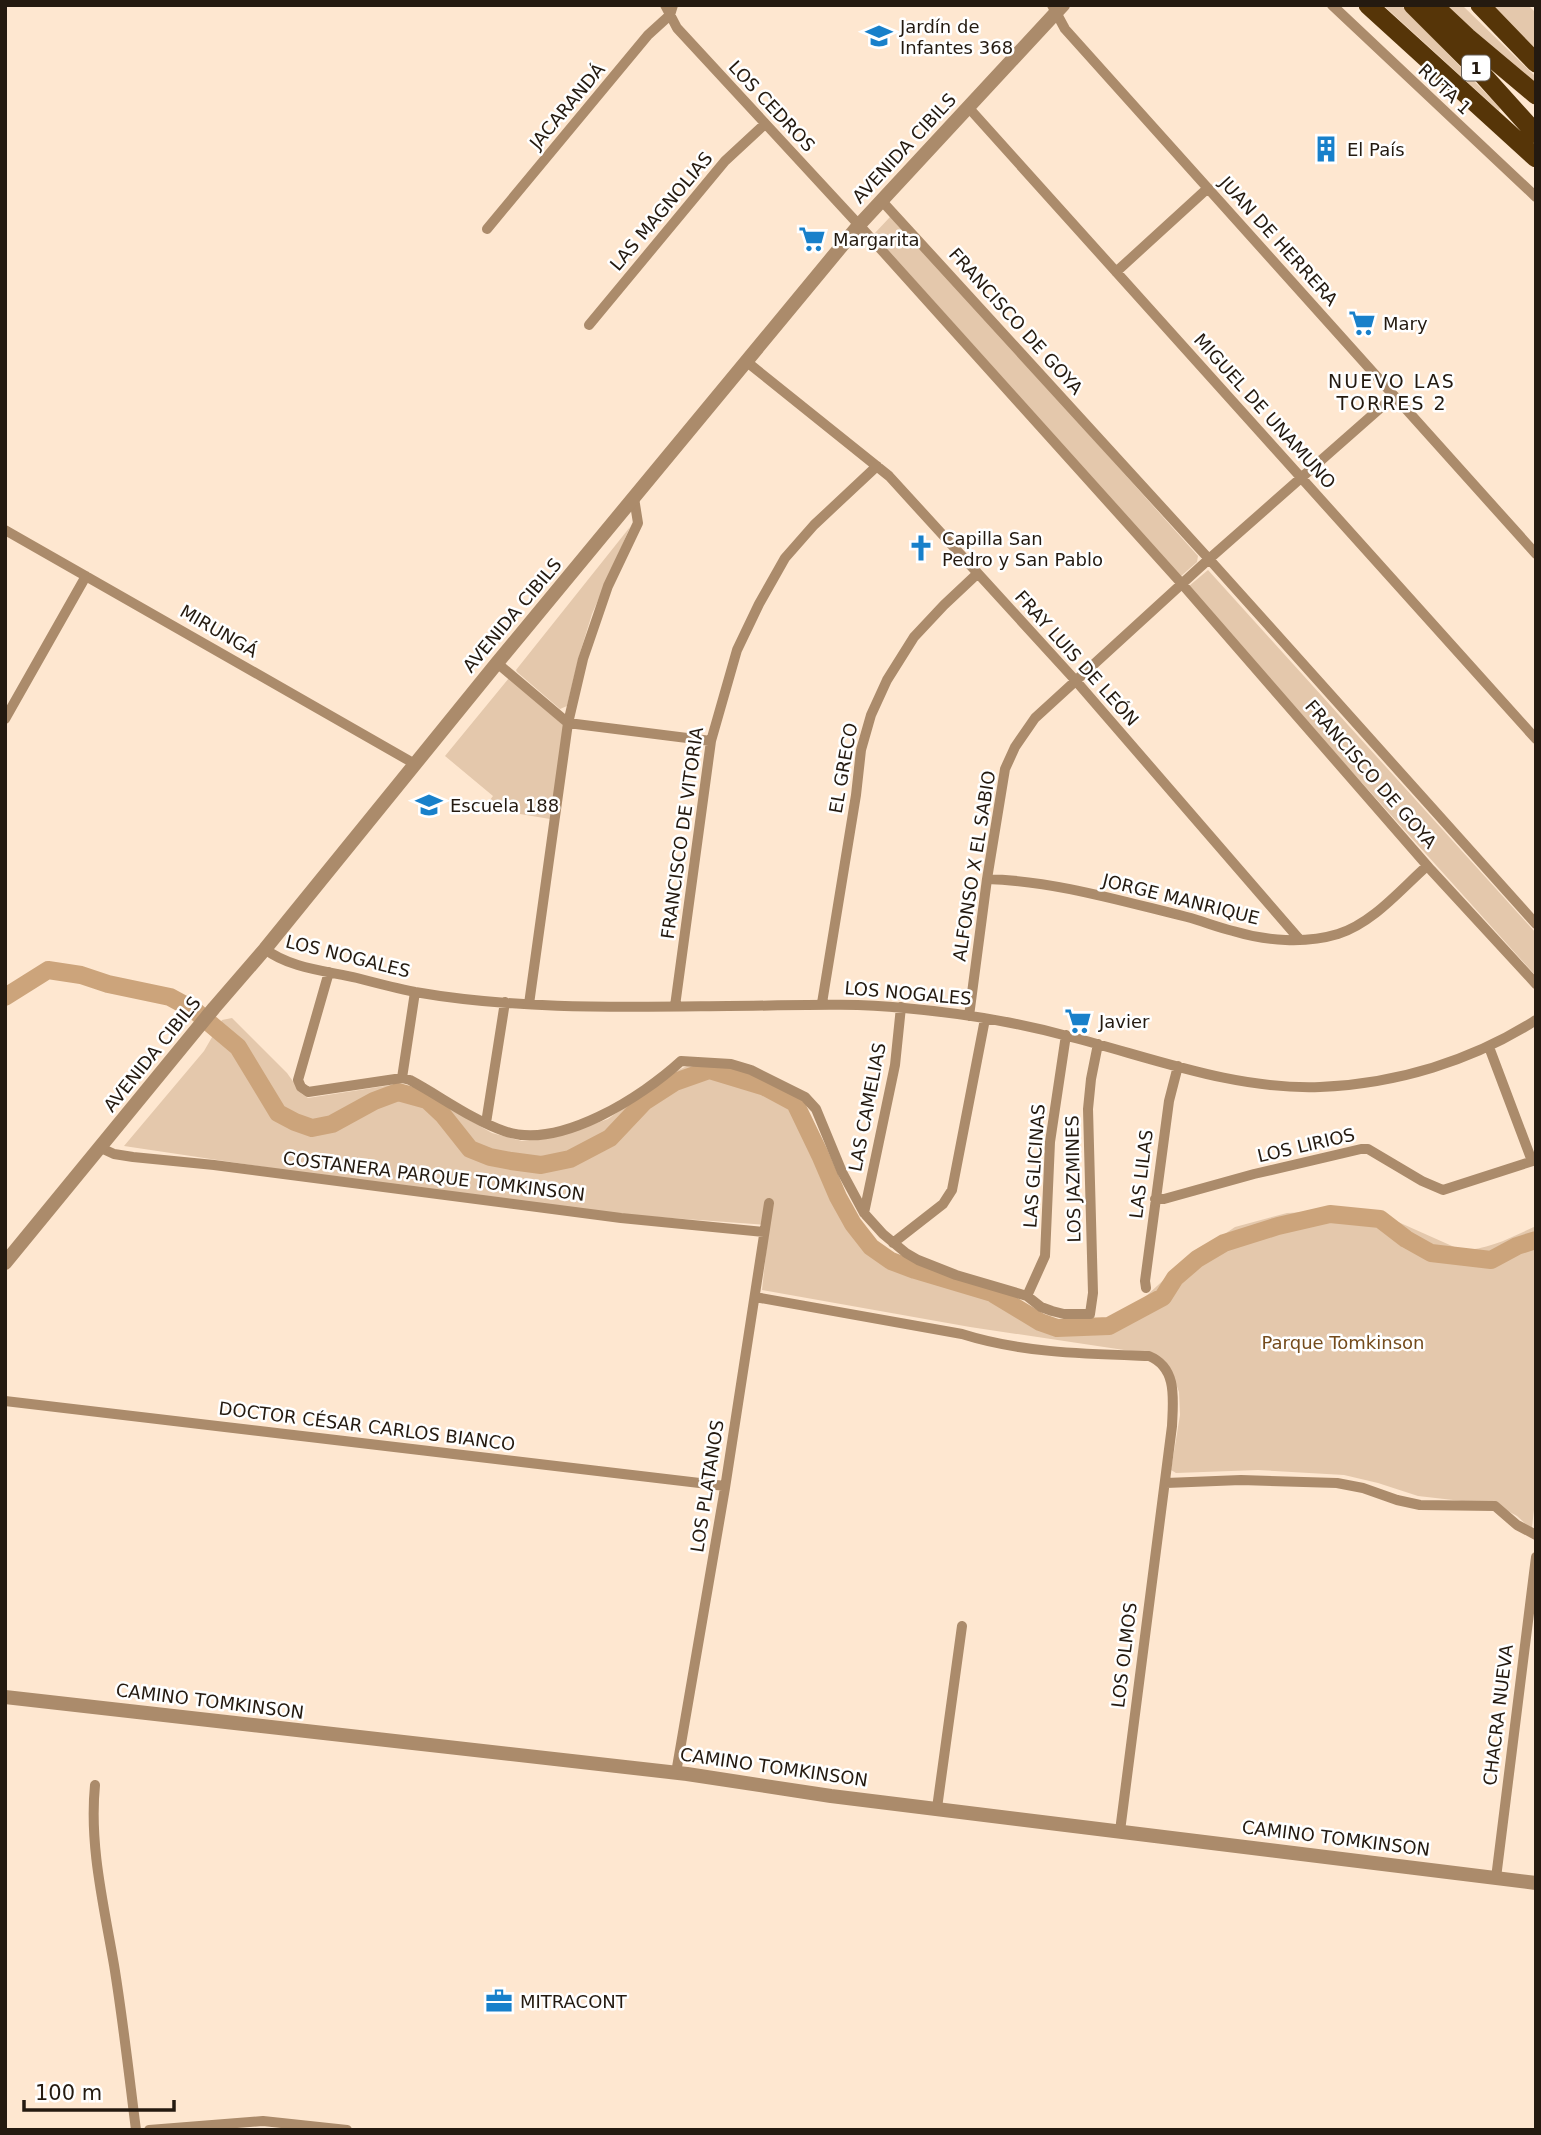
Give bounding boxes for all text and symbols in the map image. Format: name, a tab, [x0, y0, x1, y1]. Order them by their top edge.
place label: Jardín de Infantes 368	[899, 16, 1013, 58]
school or university icon: Jardín de Infantes 368	[864, 21, 894, 51]
road number: 1	[1462, 55, 1490, 80]
street label: LOS CEDROS	[725, 56, 819, 156]
street label: JACARANDÁ	[524, 58, 609, 154]
street label: RUTA 1	[1414, 59, 1476, 119]
street label: AVENIDA CIBILS	[848, 89, 960, 207]
building icon: El País	[1311, 134, 1341, 164]
place label: El País	[1347, 139, 1405, 160]
street label: LAS MAGNOLIAS	[605, 148, 717, 274]
street label: JUAN DE HERRERA	[1215, 171, 1343, 310]
supermarket icon: Margarita	[797, 224, 827, 254]
place label: Margarita	[833, 229, 920, 250]
street label: FRANCISCO DE GOYA	[945, 243, 1088, 399]
supermarket icon: Mary	[1347, 308, 1377, 338]
place label: Mary	[1383, 313, 1428, 334]
street label: MIGUEL DE UNAMUNO	[1190, 329, 1340, 493]
district label: NUEVO LAS TORRES 2	[1328, 370, 1456, 414]
place label: Capilla San Pedro y San Pablo	[942, 528, 1103, 570]
church icon: Capilla San Pedro y San Pablo	[906, 533, 936, 563]
street label: AVENIDA CIBILS	[458, 554, 566, 676]
street label: FRAY LUIS DE LEÓN	[1011, 586, 1143, 730]
street label: MIRUNGÁ	[176, 600, 262, 662]
street label: FRANCISCO DE GOYA	[1301, 696, 1442, 853]
street label: EL GRECO	[825, 721, 861, 815]
street label: FRANCISCO DE VITORIA	[657, 725, 707, 940]
street label: ALFONSO X EL SABIO	[949, 769, 999, 963]
school or university icon: Escuela 188	[414, 790, 444, 820]
place label: Escuela 188	[450, 795, 559, 816]
street label: JORGE MANRIQUE	[1099, 869, 1262, 929]
street label: LOS NOGALES	[284, 930, 412, 982]
street label: LOS NOGALES	[844, 977, 972, 1009]
street label: AVENIDA CIBILS	[99, 992, 205, 1116]
supermarket icon: Javier	[1063, 1006, 1093, 1036]
place label: Javier	[1098, 1011, 1150, 1032]
street label: LAS CAMELIAS	[844, 1041, 890, 1173]
street label: LAS GLICINAS	[1019, 1103, 1049, 1229]
street label: LOS JAZMINES	[1061, 1115, 1085, 1243]
street label: LOS LIRIOS	[1255, 1124, 1357, 1166]
street label: LAS LILAS	[1125, 1128, 1157, 1220]
street label: COSTANERA PARQUE TOMKINSON	[282, 1147, 586, 1205]
park label: Parque Tomkinson	[1262, 1332, 1424, 1353]
street label: DOCTOR CÉSAR CARLOS BIANCO	[218, 1397, 516, 1455]
street label: LOS PLATANOS	[686, 1418, 728, 1554]
street label: LOS OLMOS	[1107, 1601, 1141, 1709]
street label: CHACRA NUEVA	[1479, 1643, 1517, 1787]
street label: CAMINO TOMKINSON	[115, 1679, 305, 1723]
street label: CAMINO TOMKINSON	[679, 1743, 869, 1791]
street label: CAMINO TOMKINSON	[1241, 1816, 1431, 1860]
office icon: MITRACONT	[484, 1986, 514, 2016]
place label: MITRACONT	[520, 1991, 628, 2012]
scale bar	[24, 2068, 175, 2112]
text: 100 m	[35, 2081, 102, 2105]

